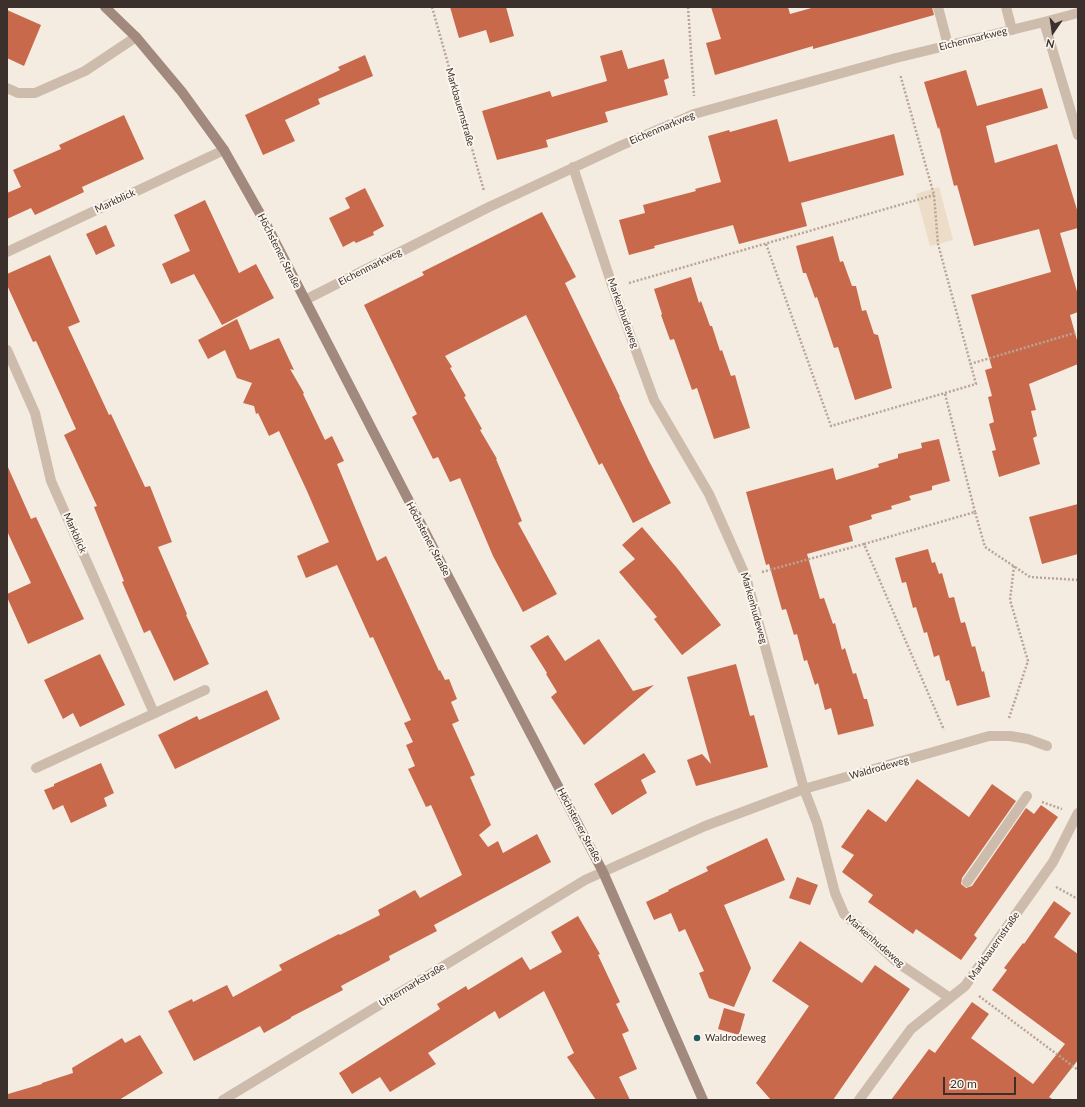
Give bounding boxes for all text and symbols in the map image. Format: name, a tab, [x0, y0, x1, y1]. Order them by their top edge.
north arrow	[1033, 12, 1073, 52]
street label: Eichenmarkweg	[938, 25, 1008, 53]
text: N	[1045, 37, 1056, 51]
street label: Markbauernstraße	[443, 66, 477, 148]
street label: Eichenmarkweg	[628, 109, 696, 147]
street label: Markblick	[93, 186, 137, 216]
street label: Höchstener Straße	[255, 212, 303, 290]
street label: Eichenmarkweg	[336, 246, 404, 288]
street label: Markenhudeweg	[605, 276, 641, 350]
street label: Höchstener Straße	[403, 500, 453, 578]
street label: Markblick	[61, 511, 89, 555]
street label: Markenhudeweg	[738, 571, 770, 645]
street label: Waldrodeweg	[848, 754, 910, 782]
street label: Höchstener Straße	[554, 786, 604, 864]
street label: Markbauernstraße	[966, 909, 1022, 983]
street label: Markenhudeweg	[843, 912, 907, 970]
street label: Untermarkstraße	[377, 961, 447, 1009]
place label: Waldrodeweg	[705, 1032, 766, 1044]
marker: Waldrodeweg	[692, 1033, 702, 1043]
scale bar	[945, 1069, 1018, 1095]
text: 20 m	[950, 1076, 977, 1091]

